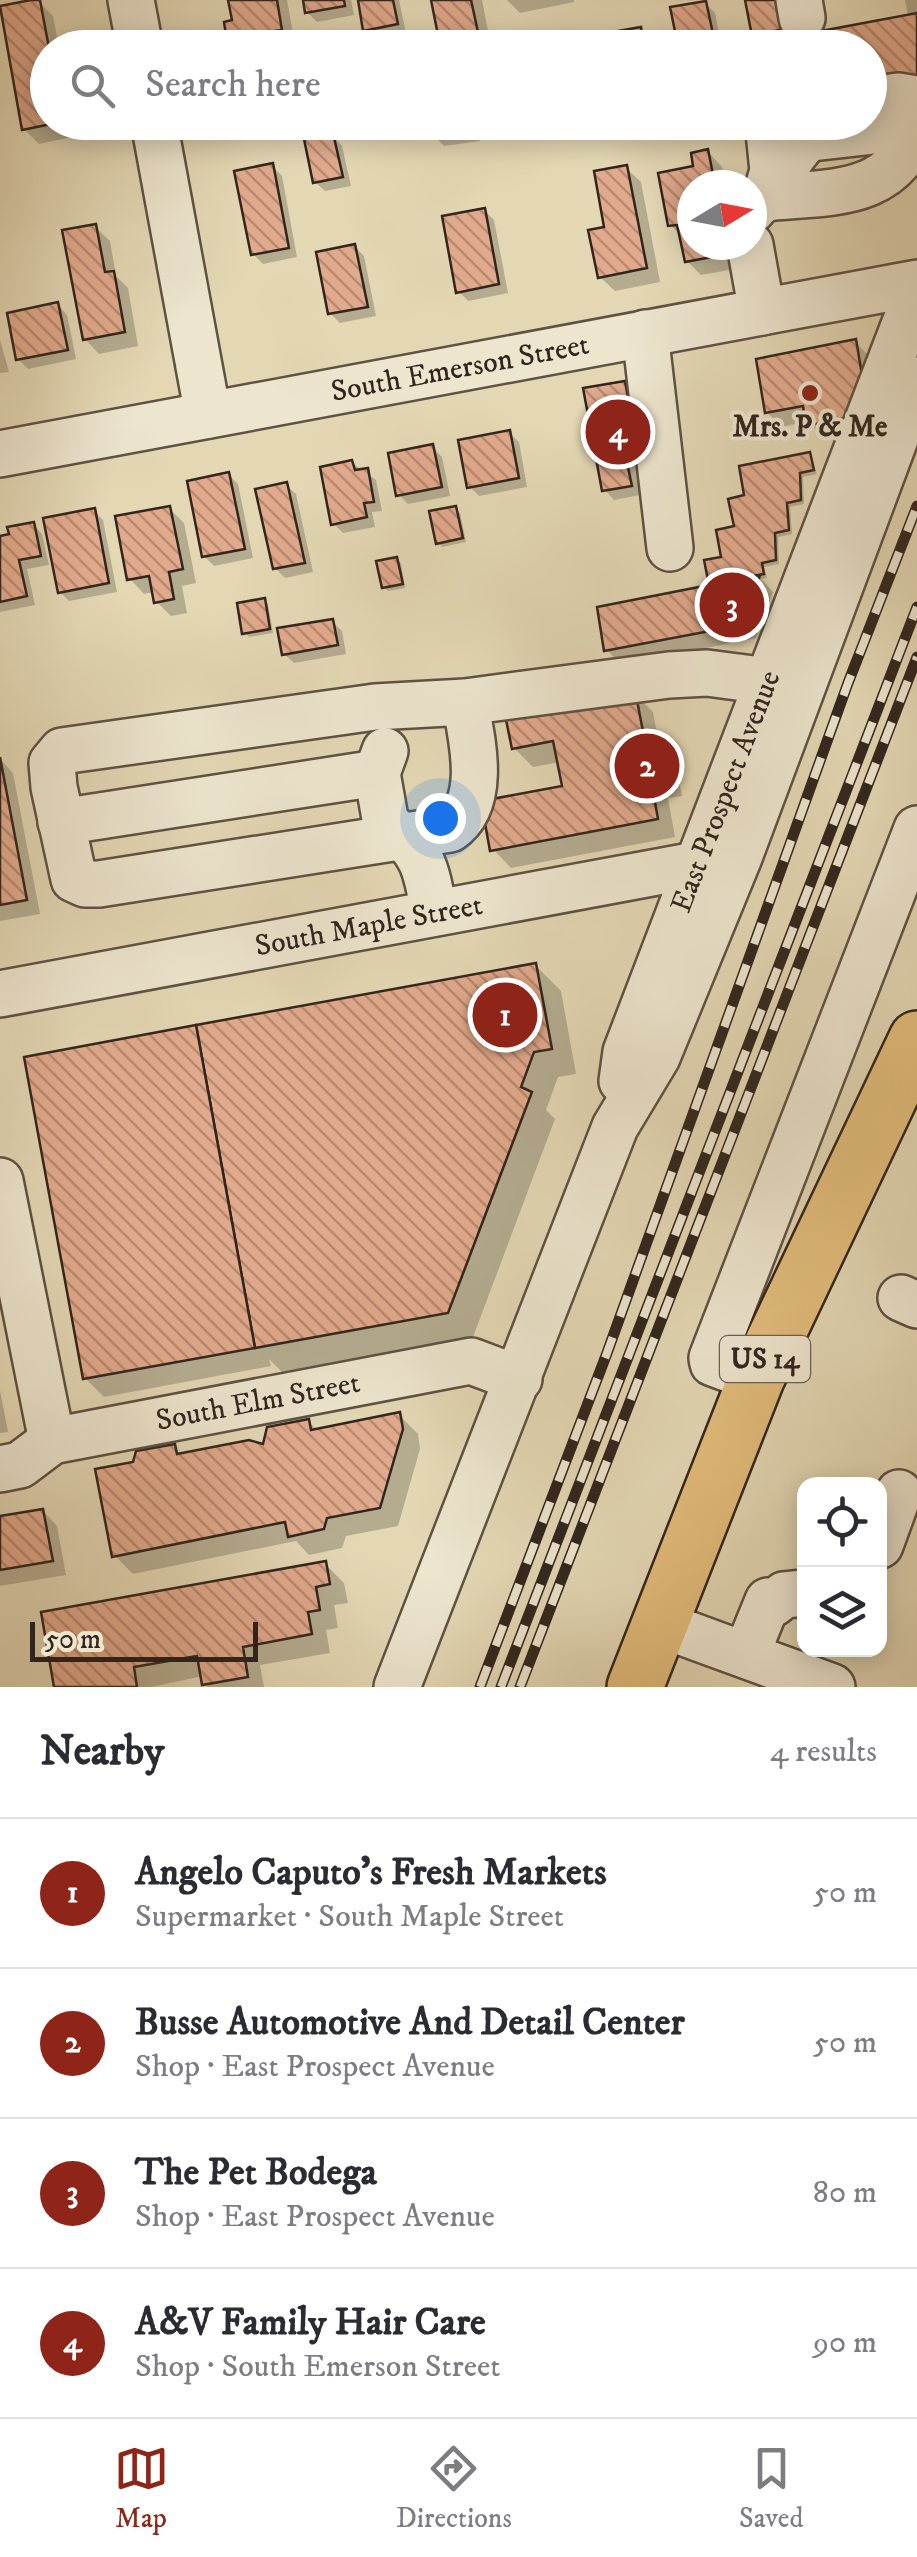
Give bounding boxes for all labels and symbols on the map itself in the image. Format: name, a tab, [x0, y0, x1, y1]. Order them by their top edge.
north arrow	[677, 170, 767, 260]
street label: South Emerson Street	[328, 326, 592, 410]
marker: Mrs. P & Me	[799, 382, 821, 404]
pin: 4	[586, 394, 650, 470]
place label: Mrs. P & Me	[733, 409, 888, 446]
pin: 3	[700, 568, 764, 642]
street label: East Prospect Avenue	[663, 665, 789, 918]
pin: 2	[614, 728, 680, 804]
your location	[415, 793, 466, 844]
street label: South Maple Street	[252, 886, 485, 965]
pin: 1	[472, 978, 538, 1052]
road number: US 14	[720, 1336, 810, 1382]
street label: South Elm Street	[153, 1364, 363, 1439]
scale bar	[30, 1617, 258, 1662]

